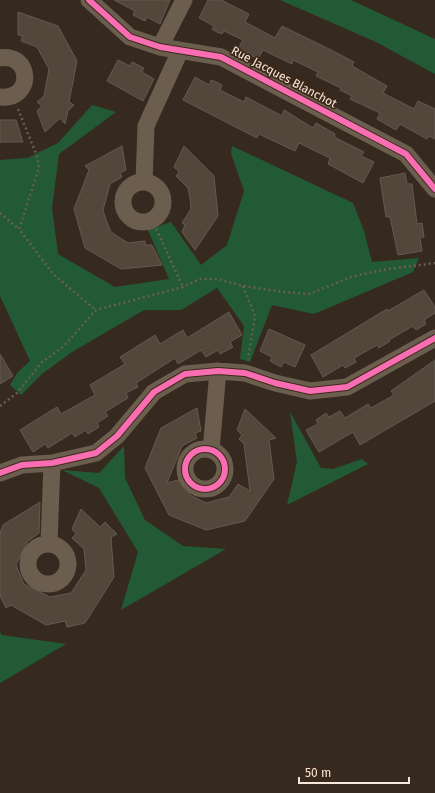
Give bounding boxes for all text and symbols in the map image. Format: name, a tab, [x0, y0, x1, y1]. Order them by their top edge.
street label: Rue Jacques Blanchot	[229, 43, 340, 111]
scale bar	[299, 759, 409, 785]
text: 50 m	[305, 766, 331, 780]

